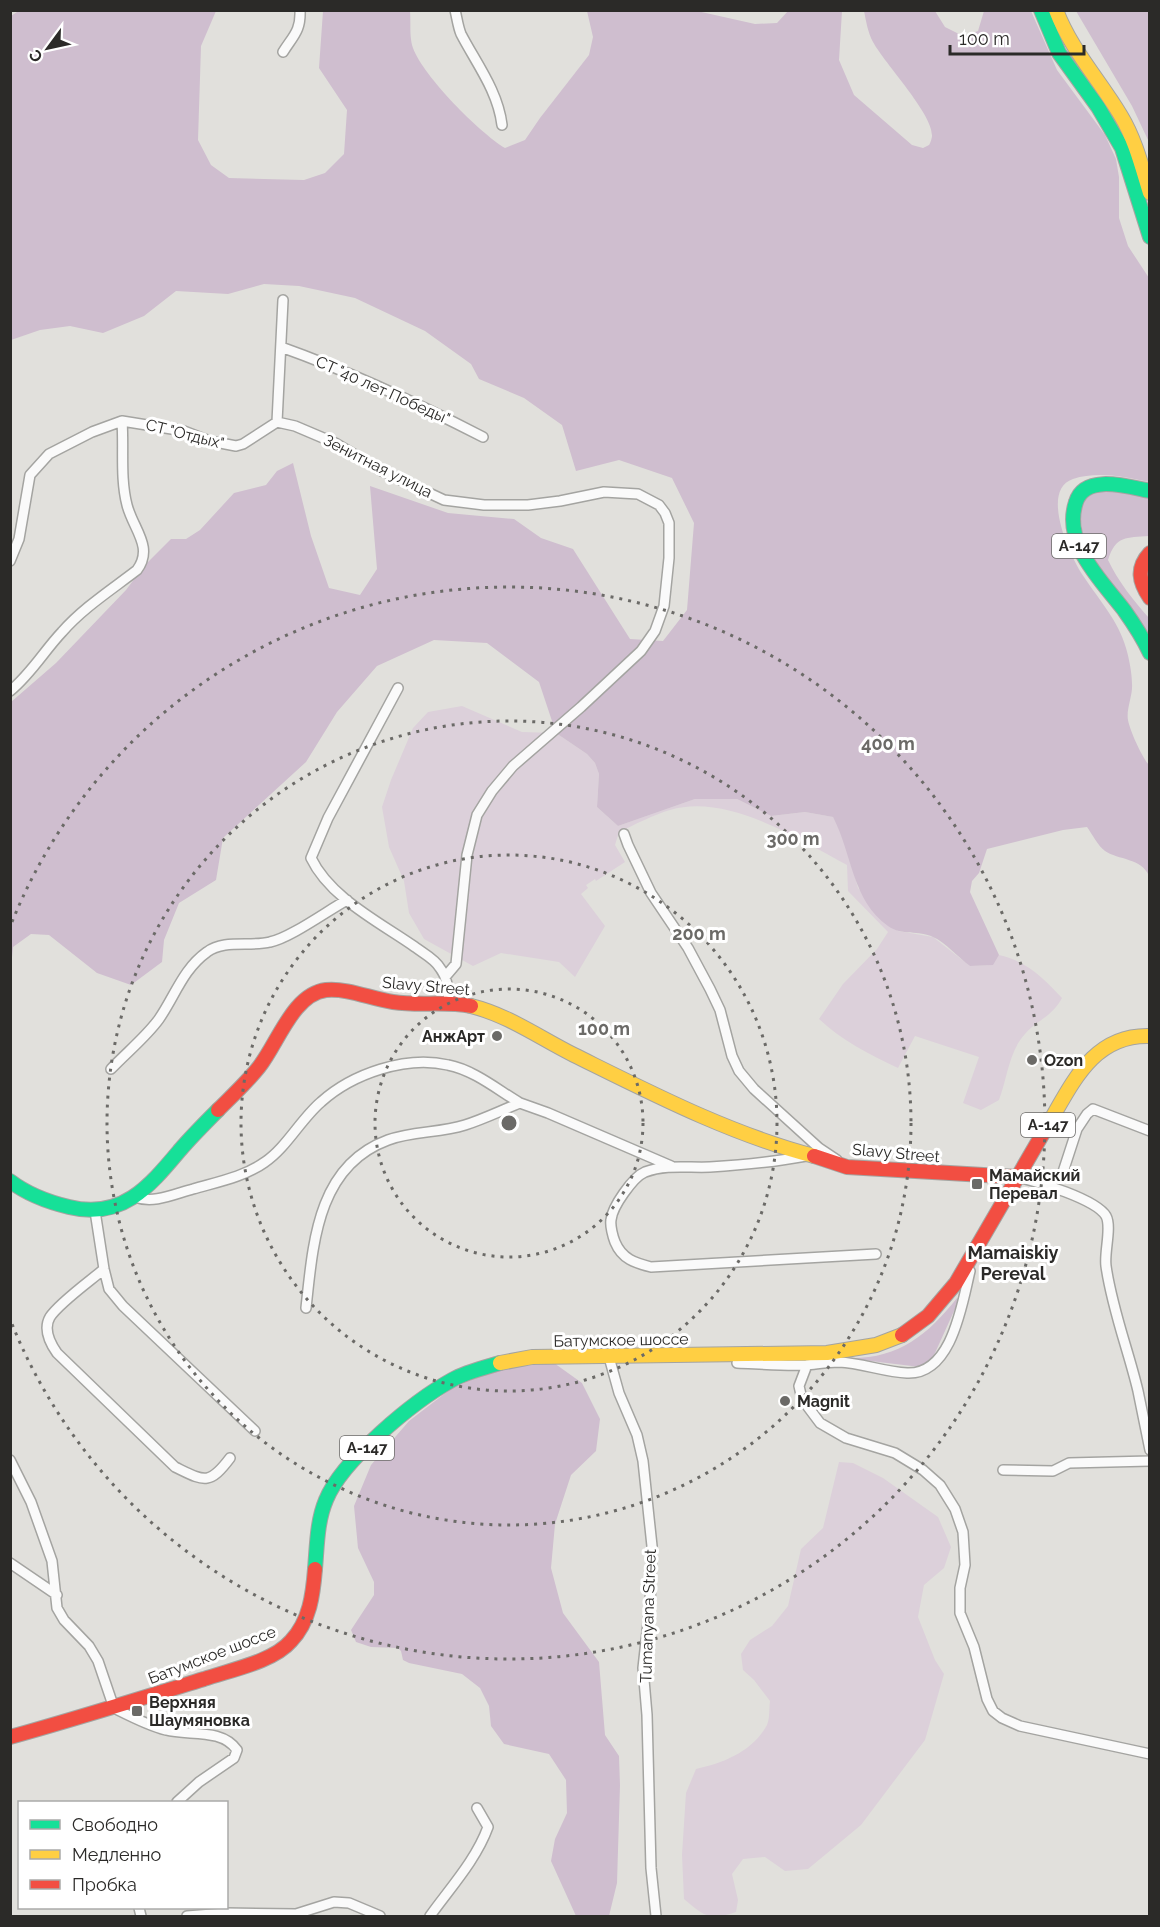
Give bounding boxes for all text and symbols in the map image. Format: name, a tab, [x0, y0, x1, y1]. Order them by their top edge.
north arrow	[18, 18, 78, 78]
scale bar	[950, 18, 1084, 56]
text: 100 m	[959, 28, 1010, 49]
text: С	[25, 46, 47, 66]
street label: СТ "40 лет Победы"	[313, 352, 453, 428]
street label: СТ "Отдых"	[144, 415, 226, 453]
street label: Зенитная улица	[320, 430, 436, 502]
road number: А-147	[1052, 534, 1106, 558]
text: 400 m	[861, 733, 915, 754]
text: 300 m	[766, 828, 820, 849]
text: 200 m	[672, 923, 726, 944]
street label: Slavy Street	[381, 973, 471, 999]
text: 100 m	[578, 1018, 630, 1039]
place label: АнжАрт	[422, 1027, 485, 1046]
marker: АнжАрт	[490, 1029, 504, 1043]
place label: Ozon	[1044, 1051, 1083, 1070]
marker: Ozon	[1025, 1053, 1039, 1067]
centre of rings	[499, 1113, 519, 1133]
road number: А-147	[1021, 1113, 1075, 1137]
street label: Slavy Street	[851, 1140, 941, 1166]
place label: Мамайский Перевал	[989, 1166, 1080, 1203]
marker: Мамайский Перевал	[970, 1177, 984, 1191]
district label: Mamaiskiy Pereval	[968, 1242, 1059, 1284]
street label: Батумское шоссе	[553, 1329, 689, 1351]
place label: Magnit	[797, 1392, 850, 1411]
marker: Magnit	[778, 1394, 792, 1408]
road number: А-147	[340, 1436, 394, 1460]
street label: Tumanyana Street	[636, 1548, 660, 1683]
street label: Батумское шоссе	[145, 1622, 279, 1688]
place label: Верхняя Шаумяновка	[149, 1693, 250, 1730]
marker: Верхняя Шаумяновка	[130, 1704, 144, 1718]
legend	[18, 1801, 228, 1909]
text: Свободно	[72, 1814, 158, 1835]
text: Медленно	[72, 1844, 161, 1865]
text: Пробка	[72, 1874, 137, 1895]

